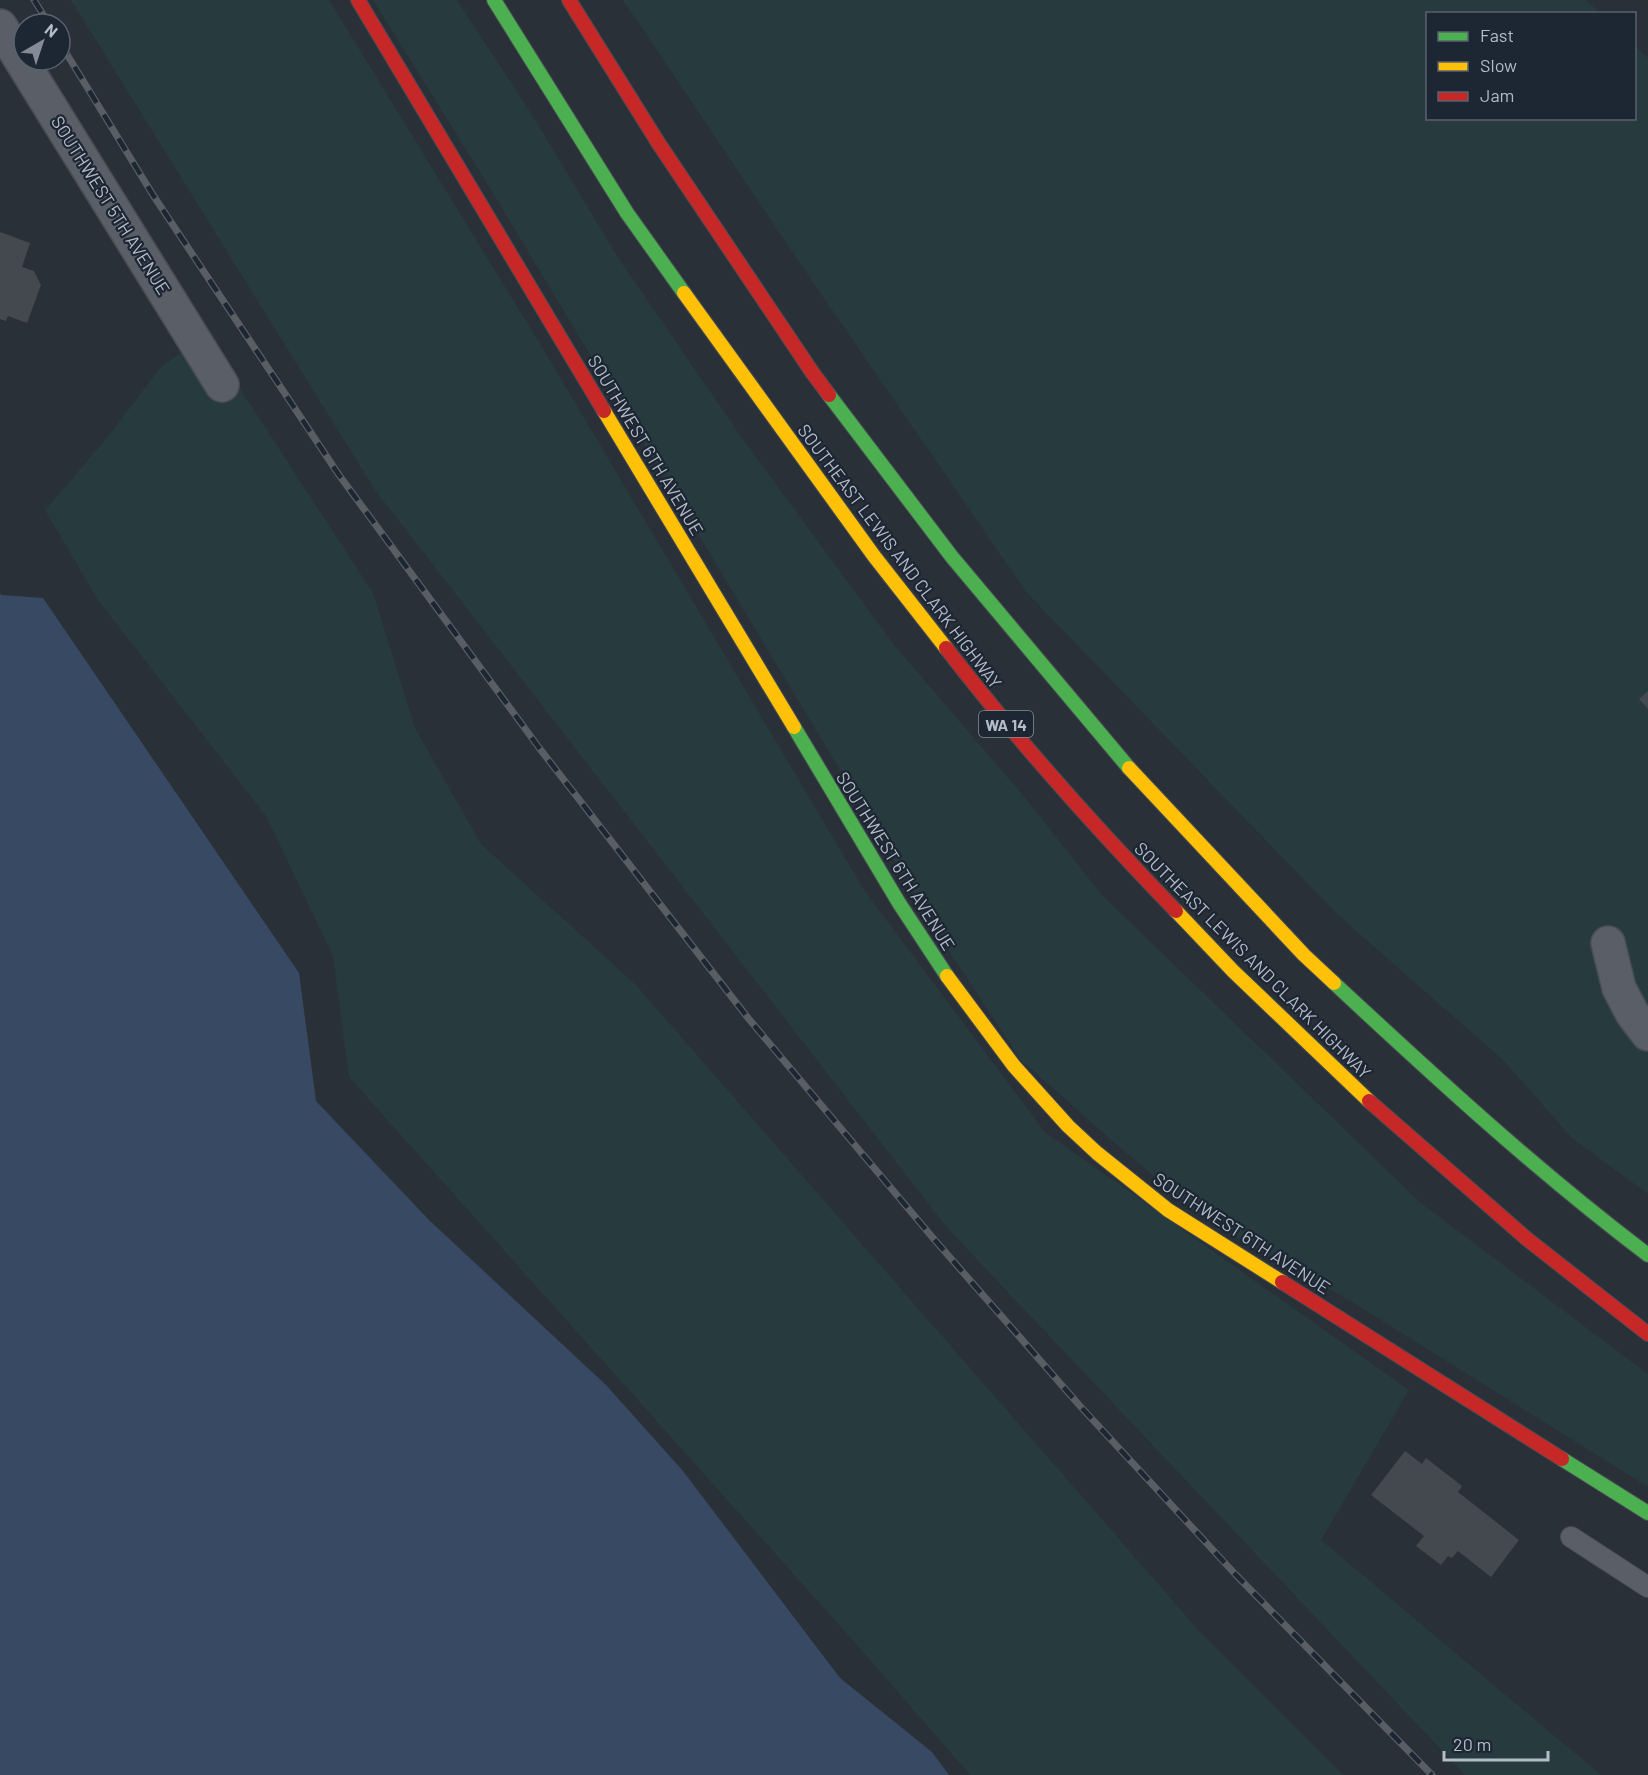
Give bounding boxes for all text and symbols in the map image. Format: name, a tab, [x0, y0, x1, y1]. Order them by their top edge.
north arrow	[12, 12, 72, 72]
legend	[1426, 12, 1636, 120]
text: N	[42, 19, 62, 41]
text: Fast	[1480, 24, 1514, 46]
text: Slow	[1480, 54, 1517, 76]
text: Jam	[1480, 84, 1514, 106]
street label: SOUTHWEST 5TH AVENUE	[47, 112, 175, 298]
street label: SOUTHWEST 6TH AVENUE	[583, 351, 709, 539]
street label: SOUTHEAST LEWIS AND CLARK HIGHWAY	[793, 419, 1007, 693]
road number: WA 14	[979, 711, 1033, 737]
street label: SOUTHWEST 6TH AVENUE	[832, 768, 960, 954]
street label: SOUTHEAST LEWIS AND CLARK HIGHWAY	[1130, 837, 1376, 1083]
street label: SOUTHWEST 6TH AVENUE	[1149, 1167, 1335, 1299]
scale bar	[1444, 1724, 1548, 1762]
text: 20 m	[1453, 1733, 1491, 1755]

